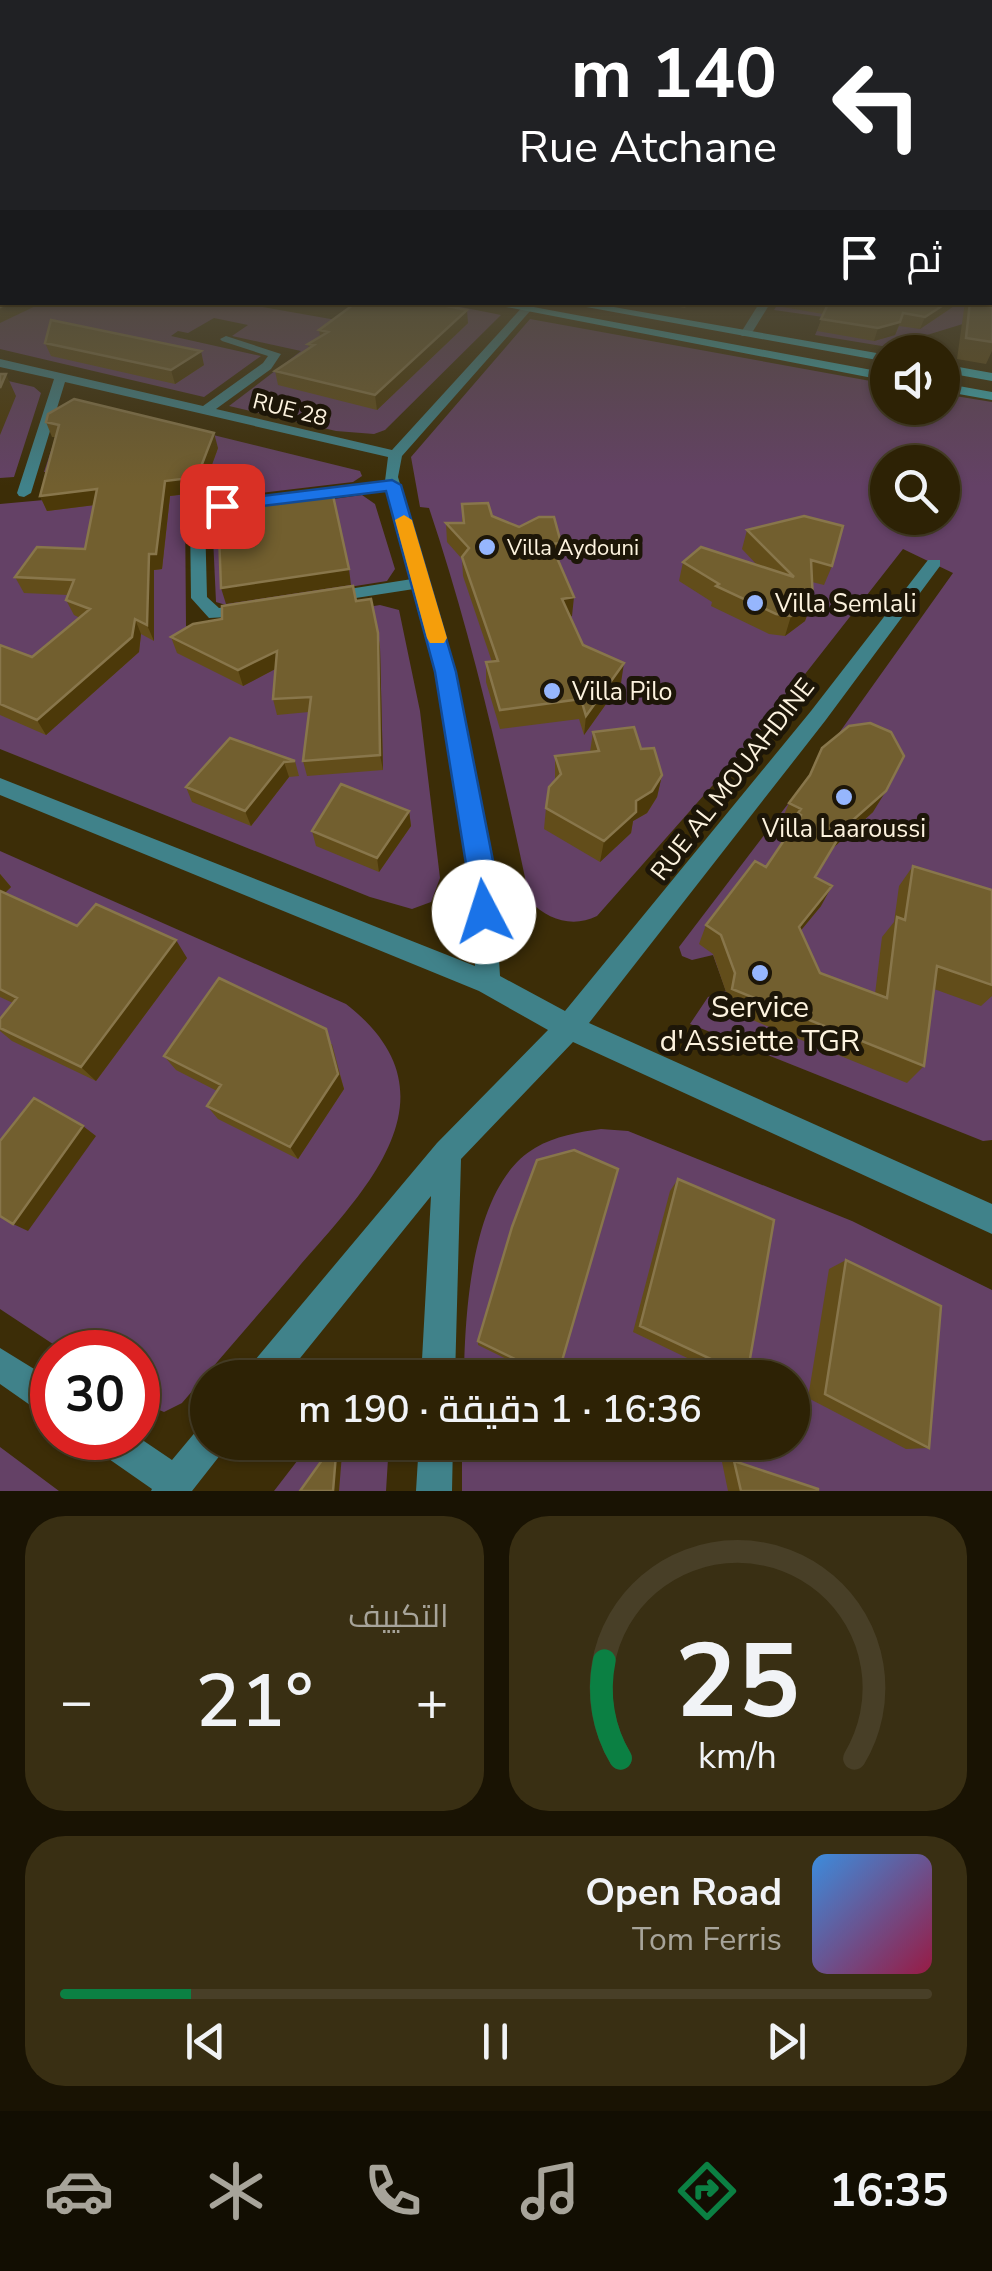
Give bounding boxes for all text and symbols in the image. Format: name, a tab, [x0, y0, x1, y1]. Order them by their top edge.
text: 140 m	[571, 26, 777, 122]
icon: left	[812, 40, 942, 170]
text: Rue Atchane	[519, 117, 777, 178]
icon: arrive	[832, 230, 887, 285]
text: ثم	[907, 234, 942, 285]
map controls	[870, 335, 960, 535]
button: sound	[870, 335, 960, 425]
street label: RUE 28	[249, 386, 330, 434]
button: search	[870, 445, 960, 535]
pin	[180, 464, 265, 549]
icon: arrive	[195, 479, 250, 534]
place label: Villa Aydouni	[506, 533, 639, 563]
marker: Villa Aydouni	[476, 536, 498, 558]
place label: Villa Semlali	[774, 587, 916, 621]
marker: Villa Semlali	[744, 592, 766, 614]
street label: RUE AL MOUAHDINE	[643, 671, 823, 888]
place label: Villa Pilo	[571, 675, 672, 709]
marker: Villa Pilo	[541, 680, 563, 702]
marker: Villa Laaroussi	[833, 786, 855, 808]
place label: Villa Laaroussi	[761, 812, 926, 846]
position arrow	[432, 860, 536, 964]
marker: Service d'Assiette TGR	[749, 962, 771, 984]
place label: Service d'Assiette TGR	[660, 987, 860, 1062]
speed limit sign: 30	[30, 1330, 160, 1460]
text: 16:36 · 1 دقيقة · 190 m	[298, 1384, 702, 1435]
text: التكييف	[348, 1595, 449, 1638]
text: 25	[675, 1611, 800, 1753]
text: 21°	[195, 1650, 313, 1752]
text: −	[60, 1664, 93, 1739]
text: +	[415, 1664, 448, 1739]
text: km/h	[698, 1732, 777, 1781]
text: Open Road	[585, 1867, 782, 1918]
text: Tom Ferris	[632, 1918, 782, 1961]
icon: previous	[178, 2014, 233, 2069]
icon: pause	[468, 2014, 523, 2069]
icon: next	[759, 2014, 814, 2069]
icon: car	[44, 2156, 114, 2226]
icon: climate	[201, 2156, 271, 2226]
icon: phone	[358, 2156, 428, 2226]
icon: music	[515, 2156, 585, 2226]
icon: directions	[672, 2156, 742, 2226]
text: 16:35	[829, 2161, 948, 2222]

